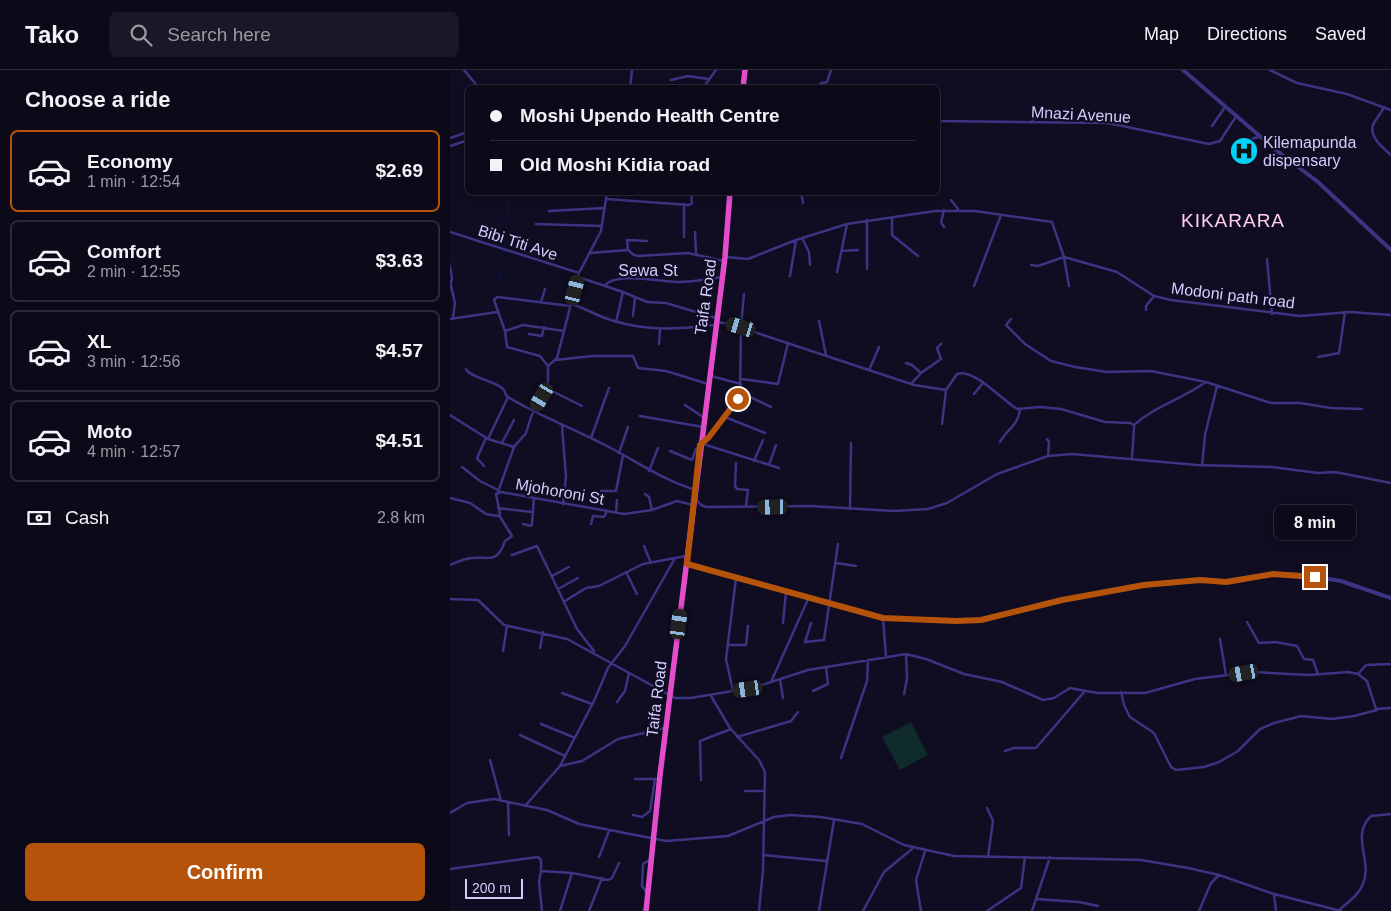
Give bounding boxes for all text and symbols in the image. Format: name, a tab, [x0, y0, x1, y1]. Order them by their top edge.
search box	[109, 12, 459, 57]
text: Tako	[25, 21, 79, 48]
icon: search	[127, 21, 155, 49]
text: Search here	[167, 24, 271, 45]
text: Map	[1144, 24, 1179, 44]
text: Directions	[1207, 24, 1287, 44]
text: Saved	[1315, 24, 1366, 44]
text: Choose a ride	[25, 87, 170, 112]
street label: Mnazi Avenue	[1030, 103, 1132, 126]
text: Moshi Upendo Health Centre	[520, 105, 780, 126]
place label: Kilemapunda dispensary	[1263, 134, 1357, 169]
hospital icon: Kilemapunda dispensary	[1229, 136, 1259, 166]
icon: car	[27, 149, 72, 194]
text: Economy	[87, 151, 173, 172]
text: Old Moshi Kidia road	[520, 154, 710, 175]
text: $2.69	[375, 160, 423, 181]
text: 1 min · 12:54	[87, 173, 180, 190]
district label: KIKARARA	[1181, 210, 1285, 231]
street label: Bibi Titi Ave	[476, 222, 560, 263]
icon: car	[27, 239, 72, 284]
text: Comfort	[87, 241, 161, 262]
text: $3.63	[375, 250, 423, 271]
street label: Taifa Road	[692, 258, 719, 336]
street label: Sewa St	[618, 262, 678, 279]
text: 2 min · 12:55	[87, 263, 180, 280]
car	[564, 274, 585, 306]
street label: Modoni path road	[1170, 279, 1296, 312]
car	[724, 315, 757, 339]
icon: car	[27, 329, 72, 374]
text: XL	[87, 331, 111, 352]
text: $4.57	[375, 340, 423, 361]
text: 3 min · 12:56	[87, 353, 180, 370]
car	[527, 380, 556, 414]
route start	[727, 388, 749, 410]
icon: car	[27, 419, 72, 464]
text: Moto	[87, 421, 132, 442]
text: $4.51	[375, 430, 423, 451]
text: 4 min · 12:57	[87, 443, 180, 460]
street label: Mjohoroni St	[514, 475, 606, 508]
car	[757, 499, 788, 515]
icon: cash	[25, 504, 53, 532]
callout: 8 min	[1274, 504, 1356, 540]
text: Cash	[65, 507, 109, 528]
text: 2.8 km	[377, 509, 425, 526]
text: 8 min	[1294, 514, 1336, 531]
route end	[1304, 566, 1326, 588]
car	[669, 608, 688, 640]
street label: Taifa Road	[643, 660, 670, 738]
car	[1227, 663, 1260, 683]
car	[732, 679, 763, 699]
button: Confirm	[25, 843, 425, 901]
scale bar	[465, 876, 522, 899]
text: 200 m	[472, 880, 511, 896]

